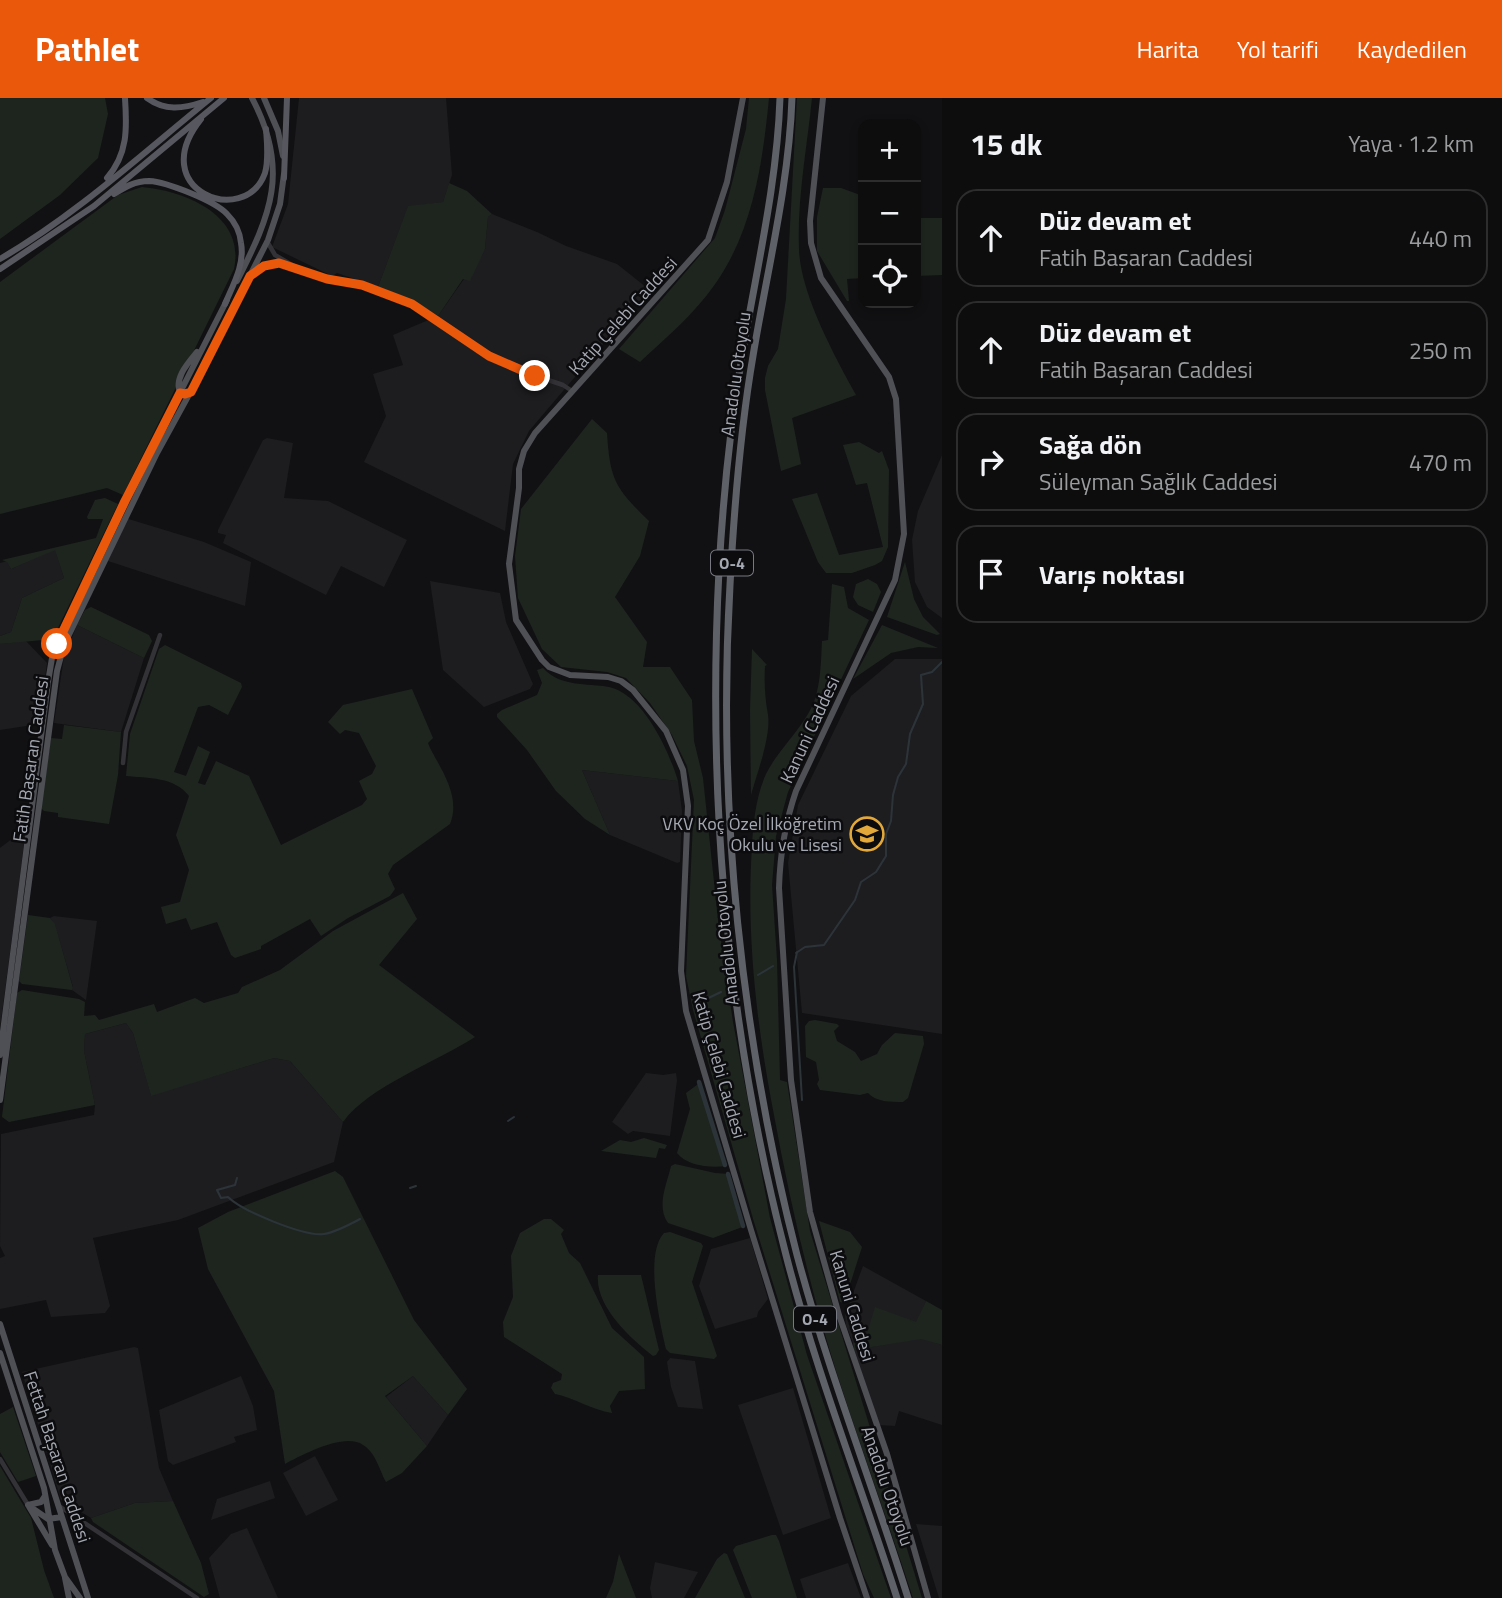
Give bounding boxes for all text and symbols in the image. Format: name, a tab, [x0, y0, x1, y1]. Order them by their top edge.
text: Pathlet	[35, 24, 139, 74]
text: Harita	[1137, 31, 1199, 67]
text: Yol tarifi	[1237, 31, 1319, 67]
text: Kaydedilen	[1357, 31, 1467, 67]
map controls	[858, 119, 921, 308]
button: +	[858, 119, 921, 182]
text: 15 dk	[970, 121, 1042, 167]
text: Yaya · 1.2 km	[1348, 126, 1474, 161]
button: −	[858, 182, 921, 245]
text: Düz devam et	[1039, 201, 1191, 240]
icon: ahead	[972, 219, 1010, 257]
text: 440 m	[1409, 221, 1472, 256]
text: Fatih Başaran Caddesi	[1039, 240, 1253, 275]
button: locate	[858, 245, 921, 308]
street label: Katip Çelebi Caddesi	[562, 250, 683, 381]
street label: Anadolu Otoyolu	[713, 310, 758, 438]
text: Düz devam et	[1039, 313, 1191, 352]
icon: ahead	[972, 331, 1010, 369]
text: 250 m	[1409, 333, 1472, 368]
text: Fatih Başaran Caddesi	[1039, 352, 1253, 387]
route end	[519, 360, 550, 391]
text: Sağa dön	[1039, 425, 1142, 464]
icon: right	[972, 443, 1010, 481]
text: 470 m	[1409, 445, 1472, 480]
text: Süleyman Sağlık Caddesi	[1039, 464, 1278, 499]
road number: O-4	[711, 550, 753, 576]
icon: arrive	[972, 555, 1010, 593]
text: Varış noktası	[1039, 555, 1185, 594]
route start	[41, 628, 72, 659]
street label: Kanuni Caddesi	[773, 672, 846, 788]
street label: Fatih Başaran Caddesi	[5, 674, 56, 844]
place label: VKV Koç Özel İlköğretim Okulu ve Lisesi	[662, 810, 842, 858]
school or university icon: VKV Koç Özel İlköğretim Okulu ve Lisesi	[848, 815, 886, 853]
street label: Anadolu Otoyolu	[706, 879, 745, 1007]
street label: Katip Çelebi Caddesi	[686, 988, 753, 1141]
street label: Kanuni Caddesi	[823, 1247, 882, 1365]
road number: O-4	[794, 1306, 836, 1331]
street label: Fettah Başaran Caddesi	[17, 1368, 98, 1546]
street label: Anadolu Otoyolu	[854, 1422, 921, 1550]

